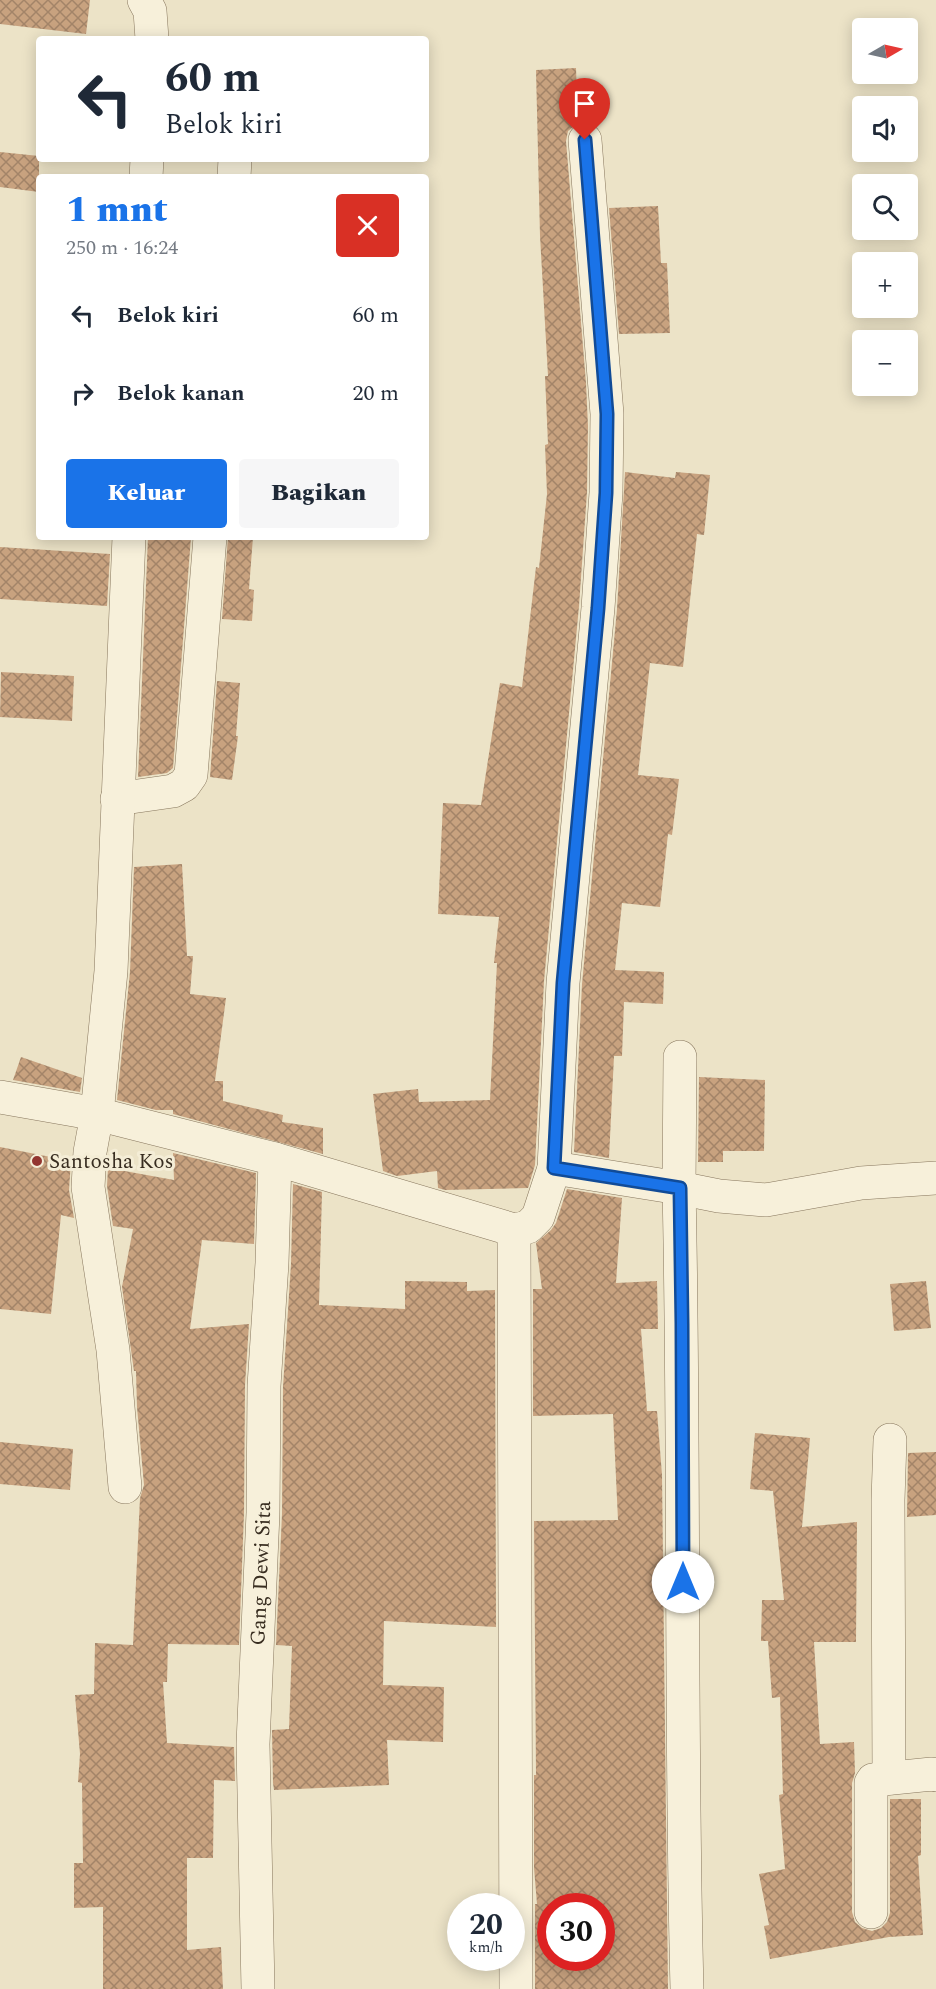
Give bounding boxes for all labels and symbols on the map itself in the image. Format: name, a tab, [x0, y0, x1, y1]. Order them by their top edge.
north arrow	[852, 18, 918, 84]
pin	[559, 78, 610, 140]
place label: Santosha Kos	[49, 1146, 174, 1178]
marker: Santosha Kos	[30, 1154, 44, 1168]
street label: Gang Dewi Sita	[242, 1500, 280, 1646]
position arrow	[651, 1550, 715, 1614]
speed limit sign: 30	[537, 1893, 615, 1971]

